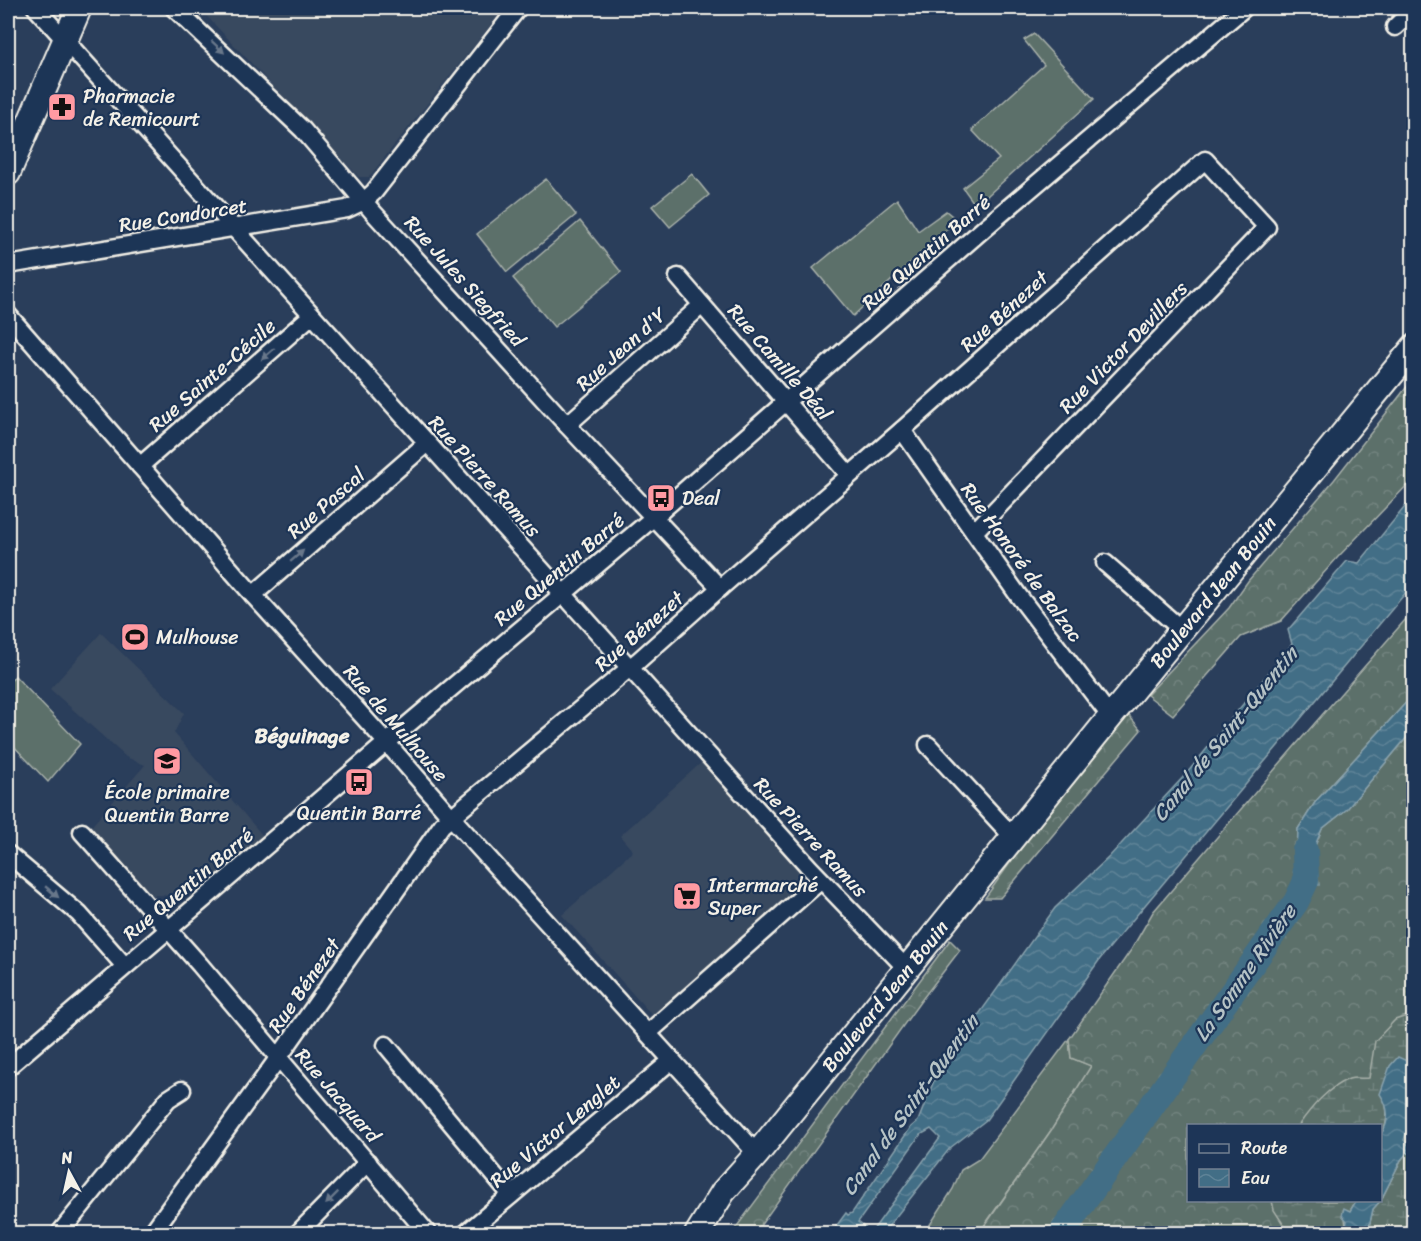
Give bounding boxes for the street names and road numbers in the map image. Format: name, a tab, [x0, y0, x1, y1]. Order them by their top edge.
street label: Rue Quentin Barré	[853, 186, 999, 319]
street label: Rue Condorcet	[116, 188, 250, 243]
street label: Rue Jules Siegfried	[395, 207, 535, 357]
street label: Rue Bénezet	[952, 261, 1058, 361]
street label: Rue Victor Devillers	[1050, 272, 1197, 422]
street label: Rue Camille Déal	[718, 296, 842, 430]
street label: Rue Jean d'Y	[568, 297, 676, 400]
street label: Rue Sainte-Cécile	[141, 310, 284, 441]
street label: Rue Pierre Ramus	[420, 407, 550, 546]
street label: Rue Pascal	[279, 459, 374, 548]
street label: Rue Honoré de Balzac	[951, 475, 1092, 650]
street label: Rue Quentin Barré	[486, 504, 633, 635]
street label: Boulevard Jean Bouin	[1141, 508, 1286, 676]
street label: Rue Bénezet	[586, 582, 693, 681]
street label: Rue de Mulhouse	[334, 656, 457, 790]
street label: Rue Pierre Ramus	[745, 769, 877, 907]
street label: Rue Quentin Barré	[115, 819, 262, 950]
street label: Boulevard Jean Bouin	[813, 912, 958, 1080]
street label: Rue Bénezet	[259, 930, 351, 1040]
street label: Rue Jacquard	[286, 1040, 390, 1152]
street label: Rue Victor Lenglet	[482, 1066, 629, 1197]

